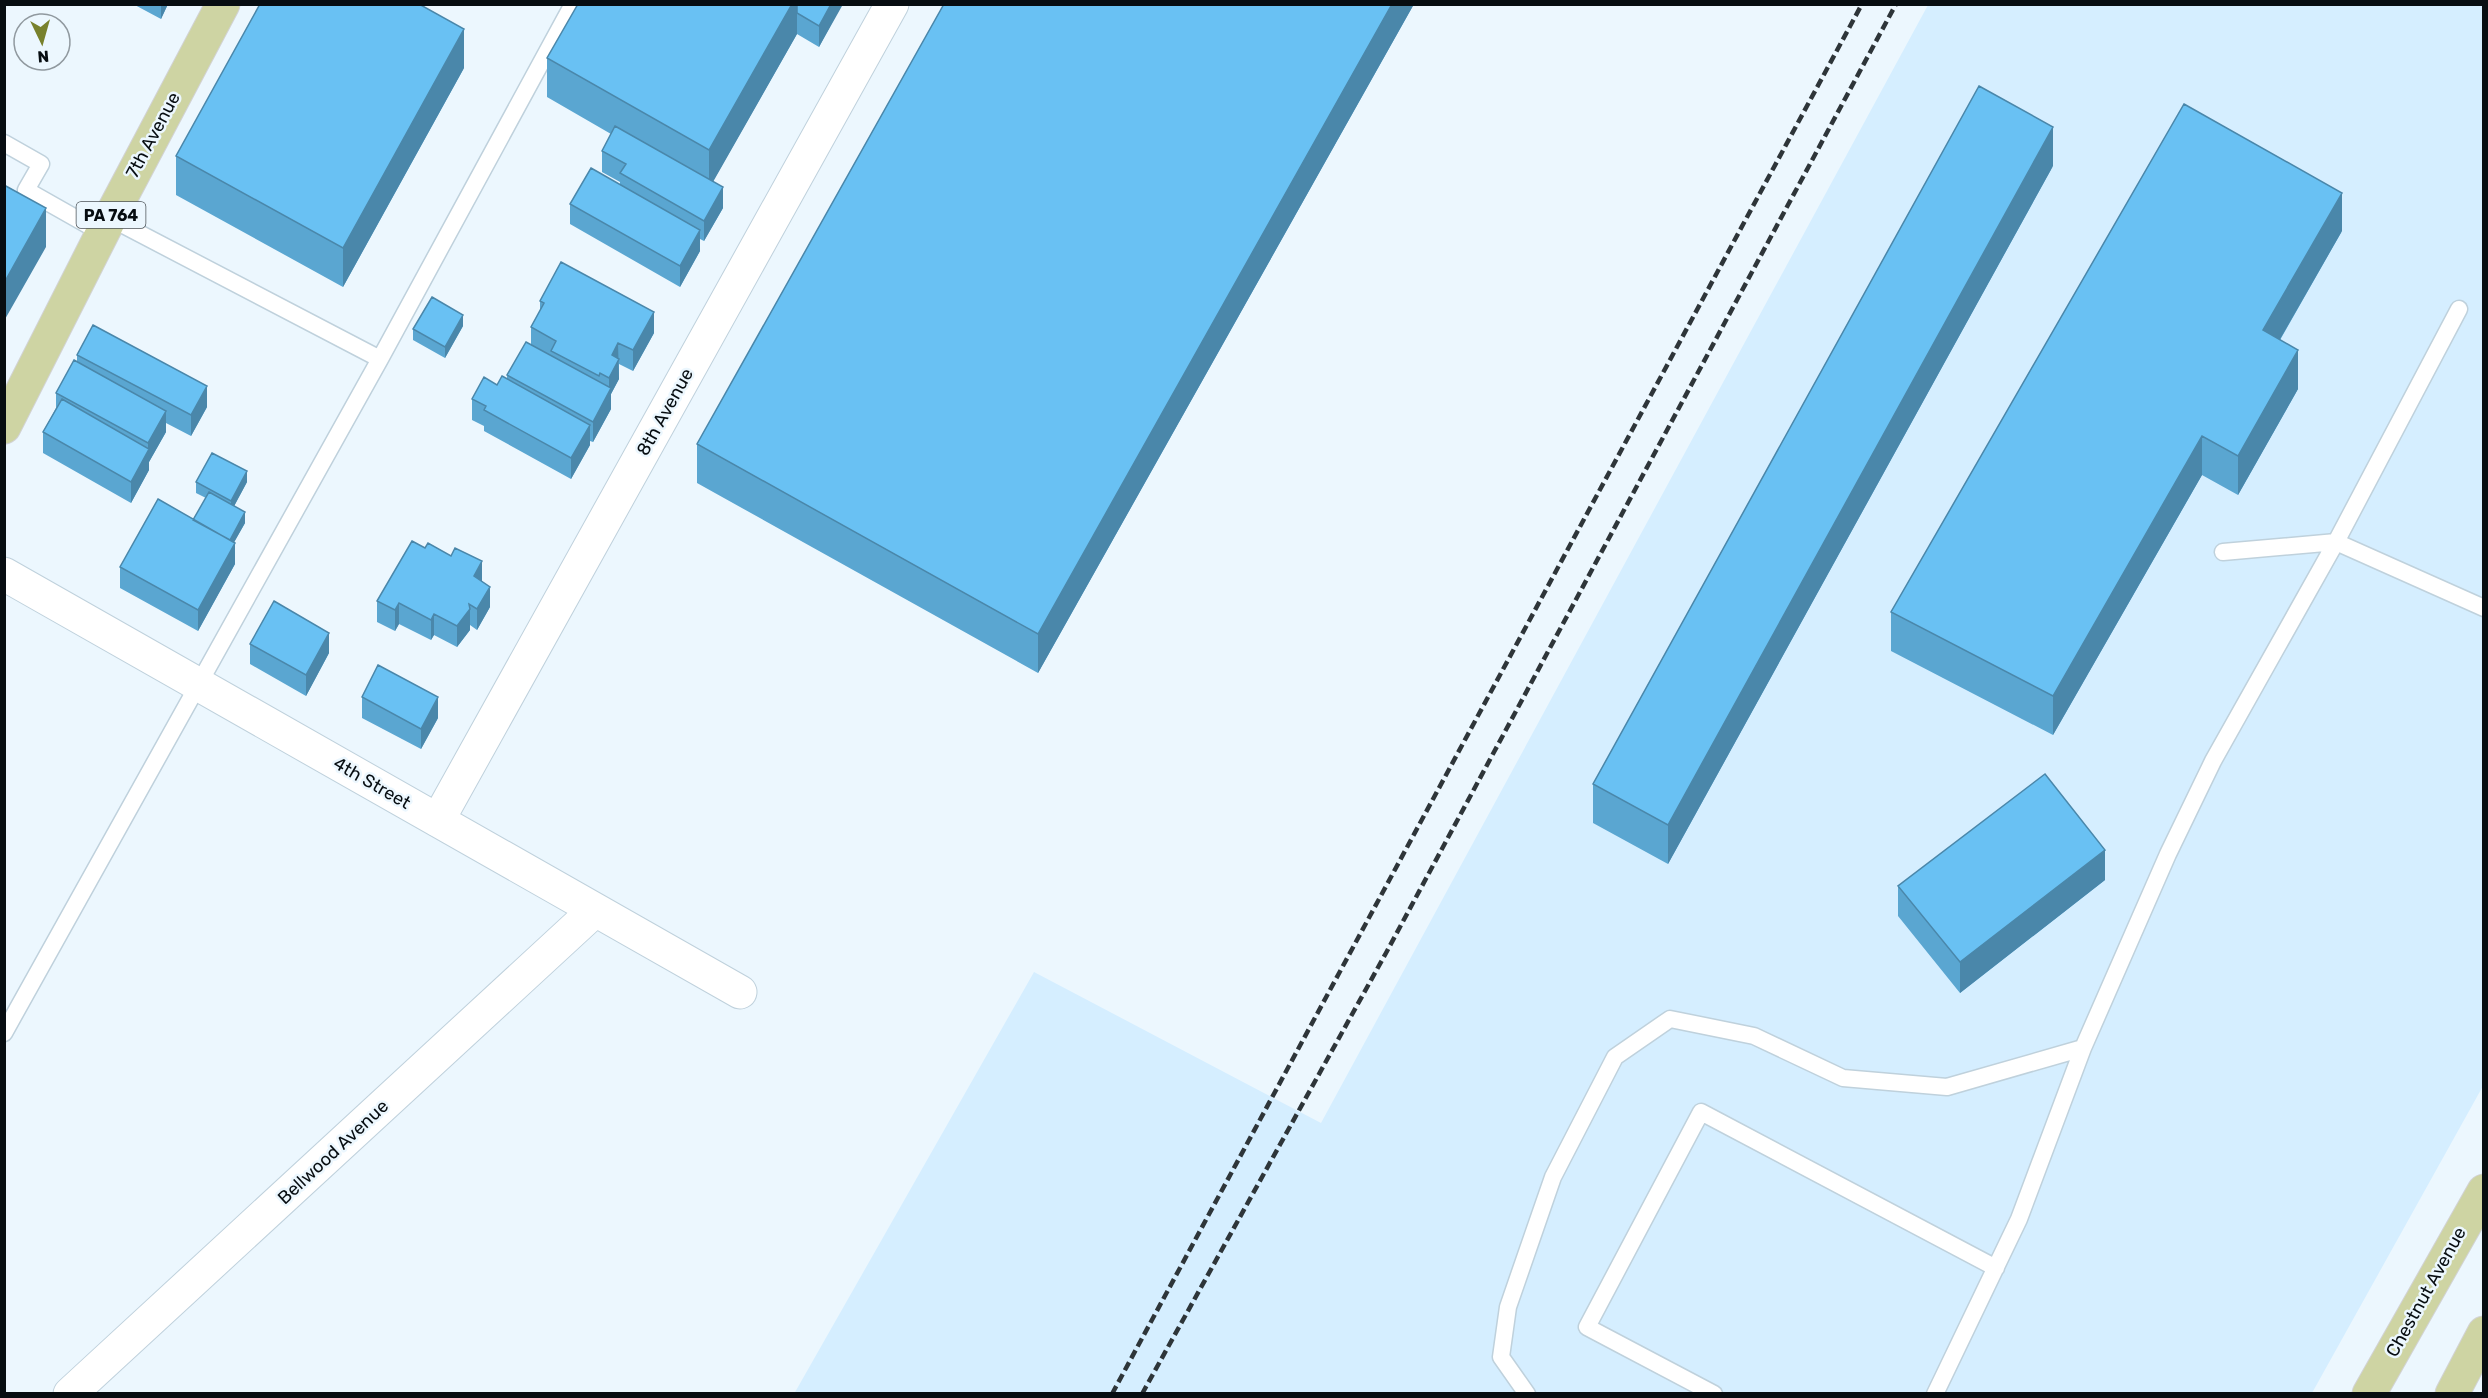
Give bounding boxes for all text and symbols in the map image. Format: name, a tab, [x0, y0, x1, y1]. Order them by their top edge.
north arrow	[12, 12, 72, 72]
text: N	[37, 46, 50, 66]
street label: 7th Avenue	[121, 88, 185, 182]
road number: PA 764	[76, 202, 146, 228]
street label: 8th Avenue	[632, 364, 698, 460]
street label: 4th Street	[329, 752, 415, 814]
street label: Bellwood Avenue	[273, 1095, 393, 1209]
street label: Chestnut Avenue	[2381, 1223, 2471, 1361]

